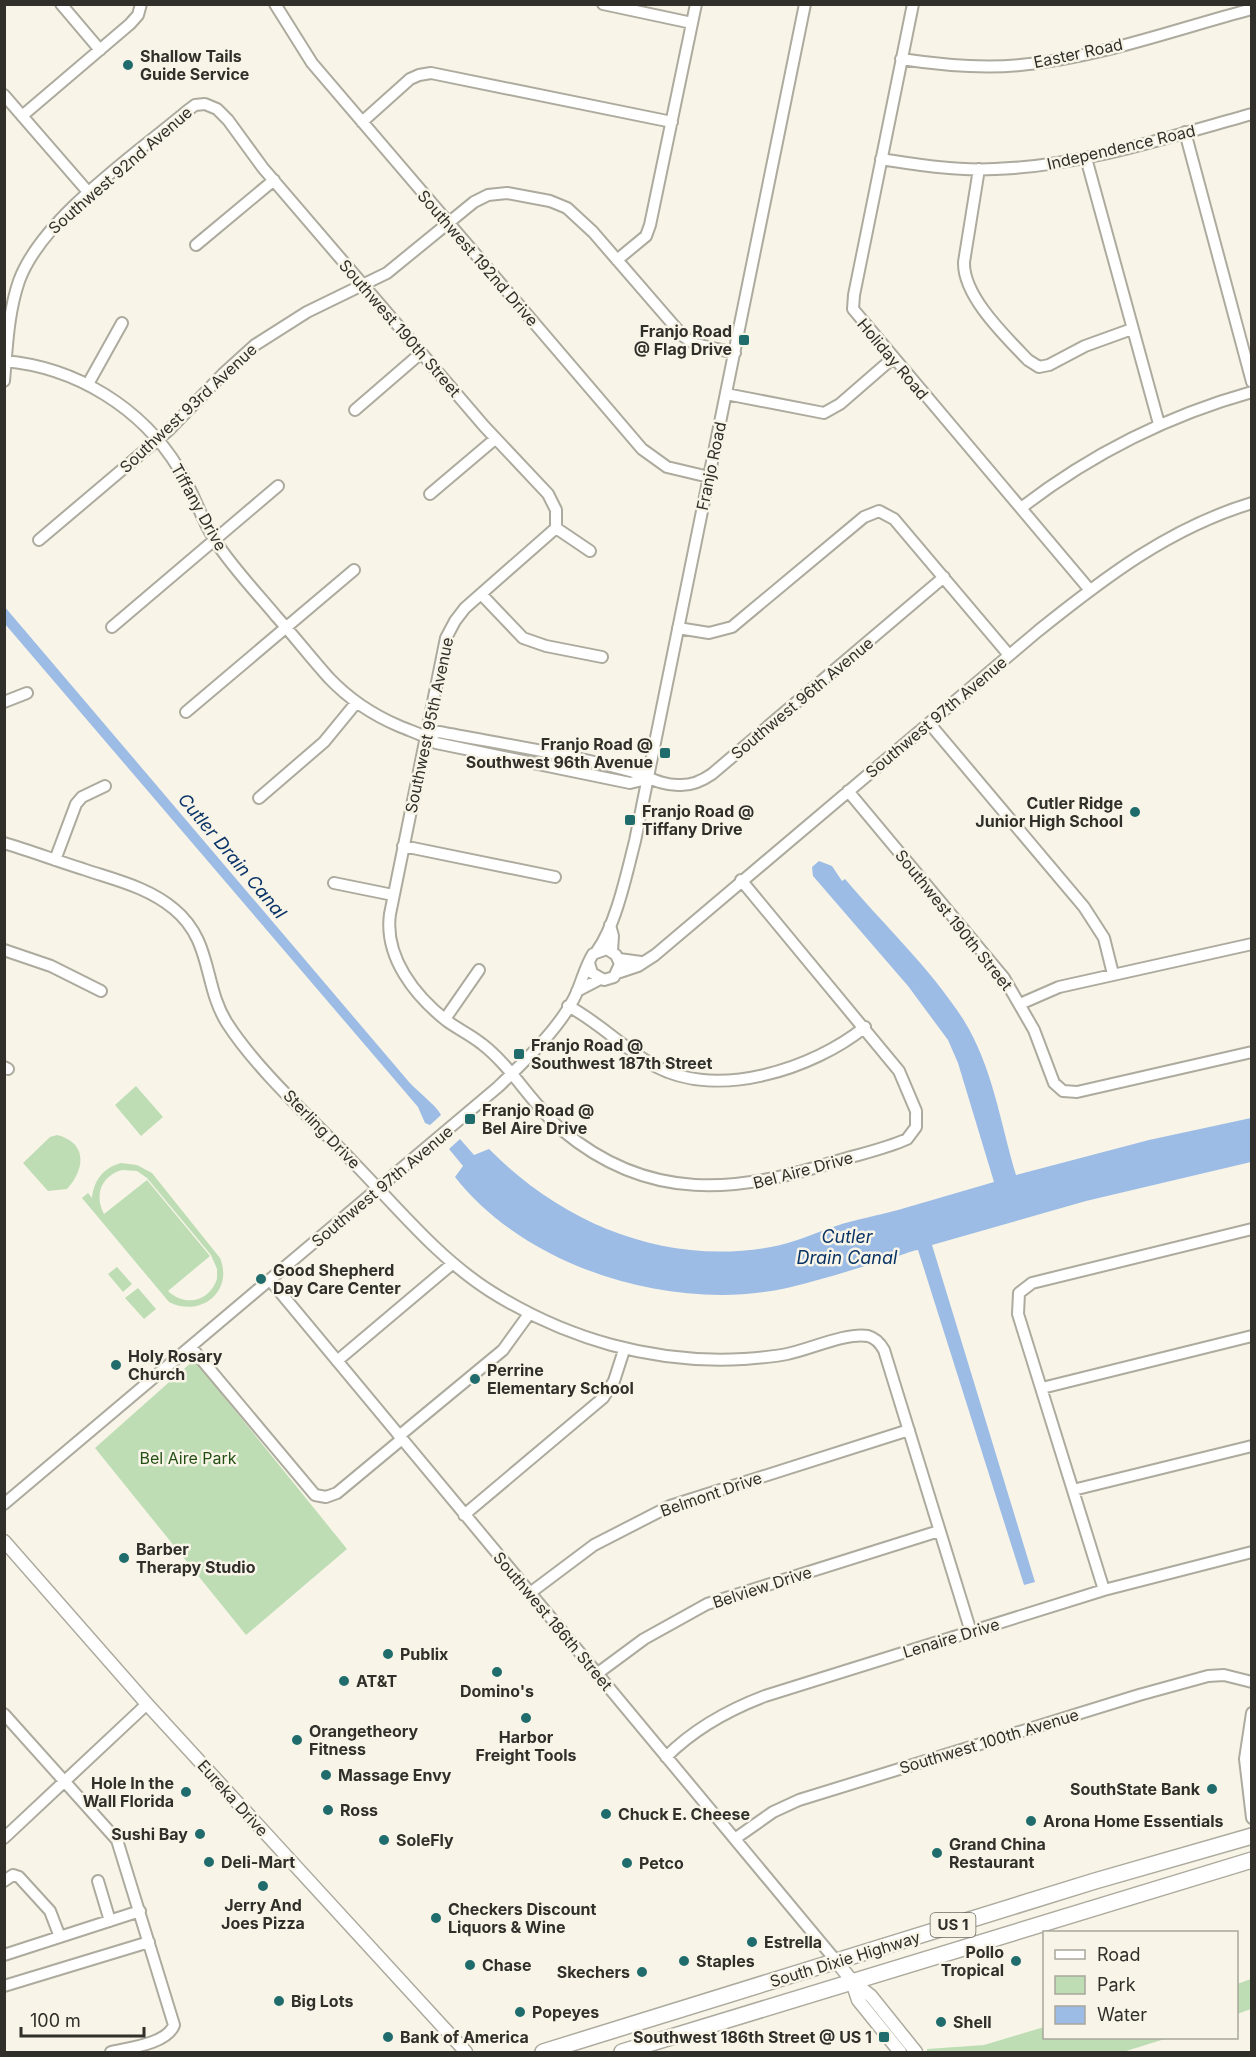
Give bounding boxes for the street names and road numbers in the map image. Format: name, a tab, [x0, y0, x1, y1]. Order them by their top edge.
street label: Easter Road	[1032, 34, 1124, 72]
street label: Southwest 92nd Avenue	[44, 102, 196, 238]
street label: Independence Road	[1045, 120, 1197, 174]
street label: Southwest 192nd Drive	[413, 186, 543, 330]
street label: Southwest 190th Street	[335, 255, 465, 401]
street label: Holiday Road	[853, 314, 933, 404]
street label: Southwest 93rd Avenue	[115, 339, 261, 477]
street label: Franjo Road	[692, 420, 730, 512]
street label: Tiffany Drive	[167, 460, 231, 554]
street label: Southwest 96th Avenue	[727, 633, 877, 763]
street label: Southwest 95th Avenue	[401, 635, 457, 815]
street label: Southwest 97th Avenue	[861, 652, 1011, 782]
street label: Southwest 190th Street	[891, 846, 1017, 994]
street label: Sterling Drive	[279, 1085, 365, 1173]
street label: Southwest 97th Avenue	[307, 1121, 457, 1251]
street label: Bel Aire Drive	[751, 1147, 855, 1193]
street label: Belmont Drive	[658, 1467, 764, 1521]
street label: Southwest 186th Street	[489, 1548, 617, 1694]
street label: Belview Drive	[710, 1562, 814, 1612]
street label: Lenaire Drive	[900, 1614, 1002, 1662]
street label: Southwest 100th Avenue	[897, 1704, 1081, 1778]
street label: Eureka Drive	[193, 1756, 273, 1840]
road number: US 1	[930, 1913, 976, 1937]
street label: South Dixie Highway	[767, 1927, 923, 1991]

